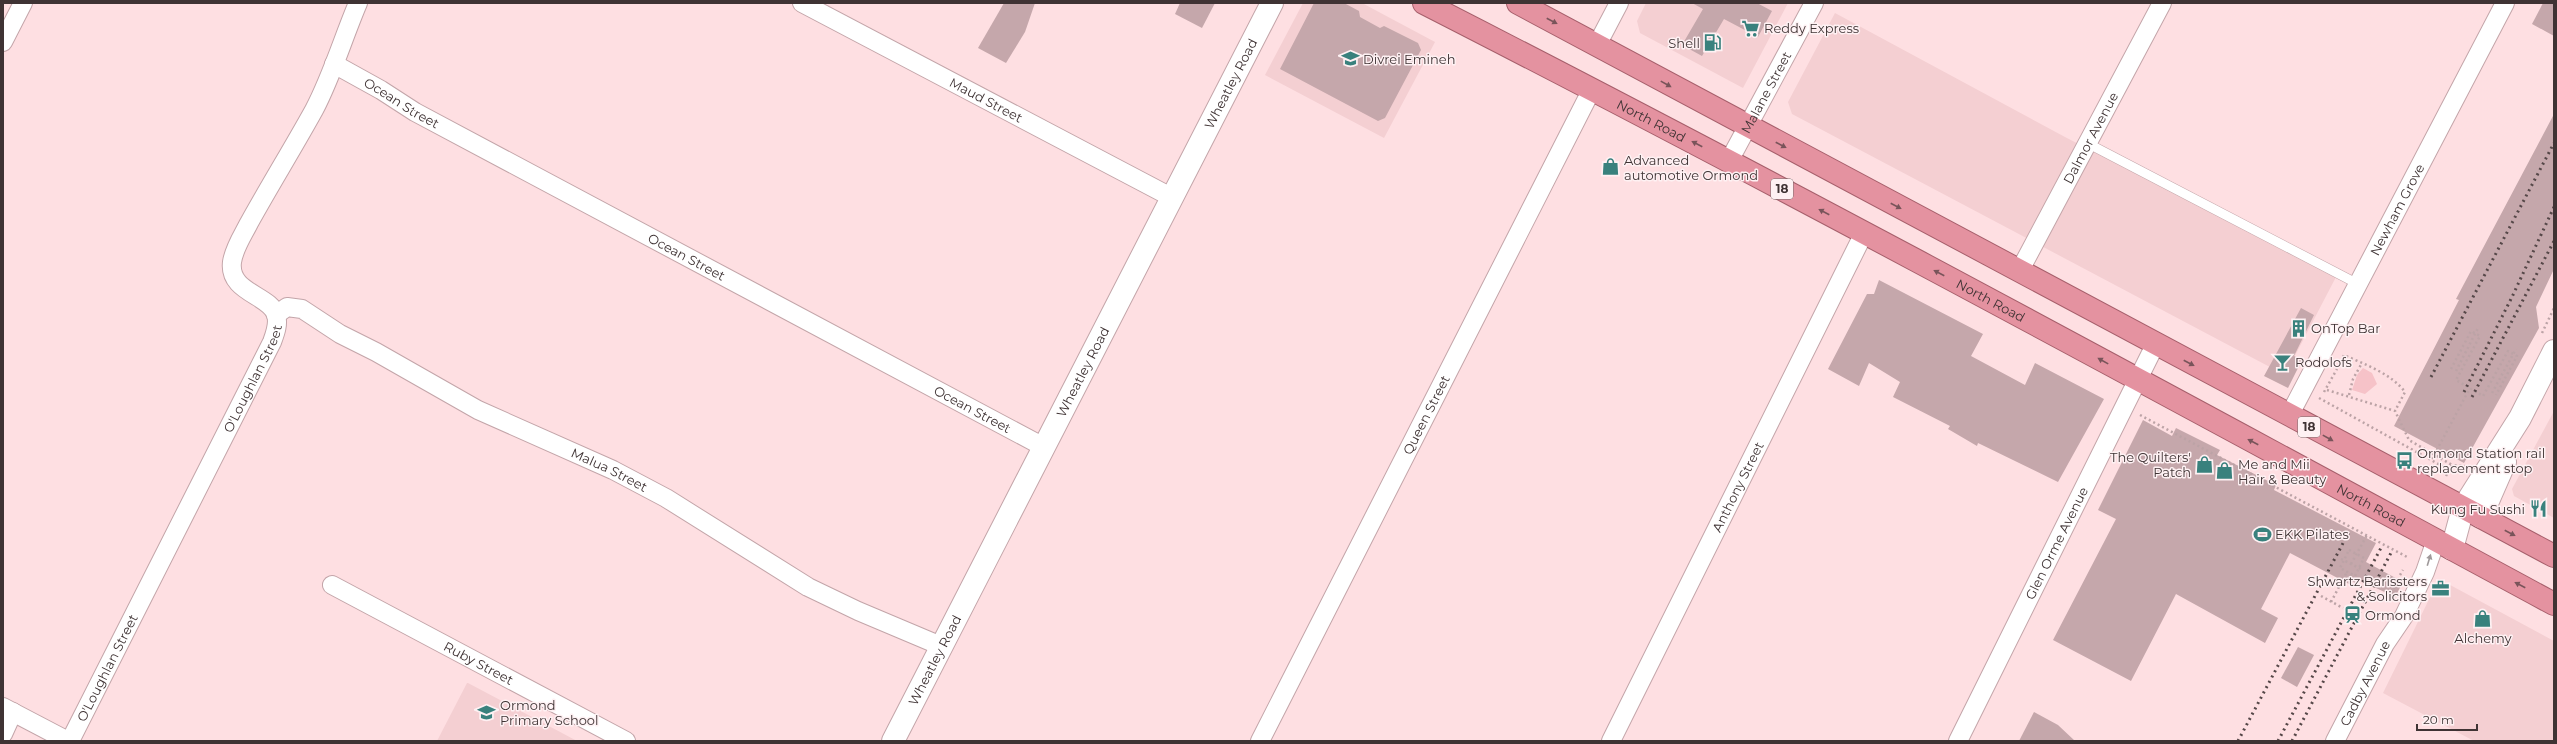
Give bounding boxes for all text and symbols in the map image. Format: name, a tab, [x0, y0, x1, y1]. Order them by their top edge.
one-way arrow	[1546, 18, 1558, 25]
supermarket icon: Reddy Express	[1741, 18, 1761, 38]
place label: Reddy Express	[1764, 20, 1859, 36]
fuel station icon: Shell	[1703, 33, 1723, 53]
place label: Shell	[1668, 35, 1700, 51]
street label: Wheatley Road	[1201, 36, 1260, 131]
school or university icon: Divrei Emineh	[1340, 49, 1360, 69]
street label: Malane Street	[1737, 49, 1794, 136]
place label: Divrei Emineh	[1363, 51, 1456, 67]
street label: Ocean Street	[361, 74, 442, 131]
street label: Maud Street	[947, 74, 1025, 126]
one-way arrow	[1661, 80, 1672, 87]
street label: Dalmor Avenue	[2059, 89, 2121, 186]
street label: North Road	[1614, 96, 1689, 145]
one-way arrow	[1691, 141, 1703, 147]
one-way arrow	[1775, 142, 1787, 149]
place label: Advanced automotive Ormond	[1624, 152, 1758, 183]
shop icon: Advanced automotive Ormond	[1601, 157, 1621, 177]
street label: Newham Grove	[2366, 161, 2428, 258]
road number: 18	[1771, 179, 1793, 199]
one-way arrow	[1890, 203, 1901, 210]
one-way arrow	[1819, 208, 1830, 215]
street label: Ocean Street	[645, 230, 728, 284]
one-way arrow	[1933, 269, 1945, 276]
street label: North Road	[1954, 275, 2028, 325]
building icon: OnTop Bar	[2288, 318, 2308, 338]
place label: OnTop Bar	[2311, 320, 2381, 336]
street label: O'Loughlan Street	[220, 323, 285, 435]
street label: Wheatley Road	[1053, 324, 1112, 420]
bar icon: Rodolofs	[2272, 352, 2292, 372]
place label: Rodolofs	[2295, 354, 2352, 370]
one-way arrow	[2097, 357, 2109, 364]
one-way arrow	[2183, 360, 2195, 366]
street label: Queen Street	[1399, 372, 1453, 457]
street label: Ocean Street	[931, 382, 1014, 436]
road number: 18	[2298, 417, 2320, 437]
one-way arrow	[2323, 434, 2334, 441]
street label: Anthony Street	[1708, 439, 1767, 535]
one-way arrow	[2247, 439, 2259, 446]
street label: Malua Street	[569, 444, 650, 495]
place label: Ormond Station rail replacement stop	[2417, 445, 2545, 476]
place label: The Quilters' Patch	[2110, 449, 2191, 480]
bus stop icon: Ormond Station rail replacement stop	[2394, 450, 2414, 470]
shop icon: The Quilters' Patch	[2194, 454, 2214, 474]
place label: Me and Mii Hair & Beauty	[2238, 456, 2327, 487]
shop icon: Me and Mii Hair & Beauty	[2215, 461, 2235, 481]
street label: North Road	[2334, 480, 2408, 530]
street label: Glen Orme Avenue	[2022, 484, 2091, 602]
restaurant icon: Kung Fu Sushi	[2528, 499, 2548, 519]
place label: Kung Fu Sushi	[2431, 501, 2525, 517]
sports icon: EKK Pilates	[2252, 524, 2272, 544]
place label: EKK Pilates	[2275, 526, 2349, 542]
one-way arrow	[2504, 529, 2516, 536]
one-way arrow	[2426, 554, 2432, 566]
place label: Shwartz Barissters & Solicitors	[2308, 573, 2427, 604]
office icon: Shwartz Barissters & Solicitors	[2430, 578, 2450, 598]
one-way arrow	[2514, 582, 2526, 588]
station icon: Ormond	[2342, 605, 2362, 625]
place label: Ormond	[2365, 607, 2421, 623]
shop icon: Alchemy	[2473, 609, 2493, 629]
street label: O'Loughlan Street	[73, 611, 141, 724]
street label: Wheatley Road	[905, 612, 964, 708]
place label: Alchemy	[2454, 630, 2513, 646]
street label: Ruby Street	[441, 638, 516, 688]
street label: Cadby Avenue	[2336, 638, 2393, 729]
place label: Ormond Primary School	[500, 697, 599, 728]
school or university icon: Ormond Primary School	[477, 702, 497, 722]
scale bar	[2417, 706, 2477, 732]
text: 20 m	[2423, 712, 2454, 727]

